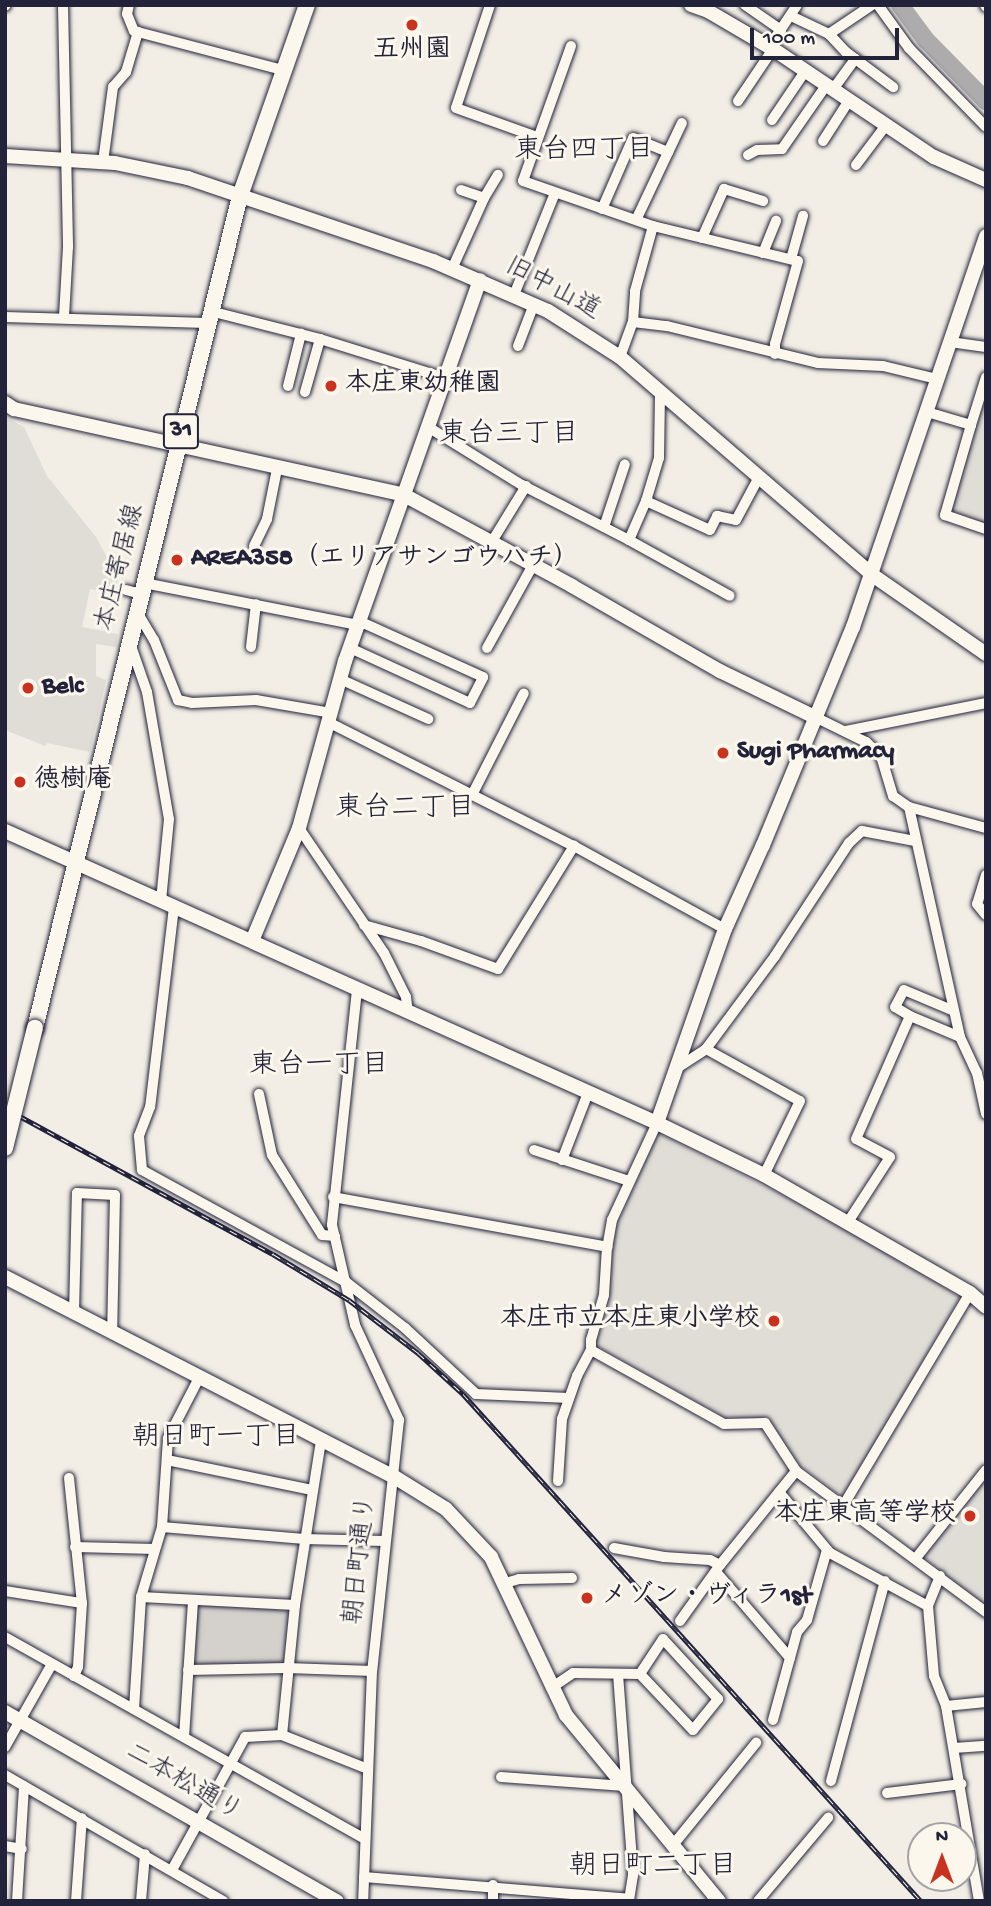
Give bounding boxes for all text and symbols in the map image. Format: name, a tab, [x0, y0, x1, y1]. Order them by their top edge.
scale bar	[753, 14, 902, 58]
marker: 五州園	[404, 17, 420, 33]
text: 100 m	[763, 27, 815, 52]
place label: 五州園	[373, 36, 451, 68]
district label: 東台四丁目	[514, 135, 654, 169]
street label: 旧中山道	[499, 252, 605, 328]
place label: 本庄東幼稚園	[345, 370, 501, 402]
marker: 本庄東幼稚園	[323, 378, 339, 394]
road number: 31	[162, 410, 200, 452]
district label: 東台三丁目	[439, 419, 579, 453]
street label: 本庄寄居線	[91, 501, 153, 635]
place label: AREA358（エリアサンゴウハチ）	[191, 544, 579, 576]
marker: AREA358（エリアサンゴウハチ）	[169, 552, 185, 568]
place label: Belc	[42, 672, 83, 704]
marker: Belc	[20, 680, 36, 696]
place label: Sugi Pharmacy	[737, 737, 894, 769]
marker: Sugi Pharmacy	[715, 745, 731, 761]
place label: 徳樹庵	[34, 766, 112, 798]
marker: 徳樹庵	[12, 774, 28, 790]
district label: 東台二丁目	[335, 793, 475, 827]
district label: 東台一丁目	[249, 1050, 389, 1084]
place label: 本庄市立本庄東小学校	[500, 1305, 760, 1337]
marker: 本庄市立本庄東小学校	[766, 1313, 782, 1329]
district label: 朝日町一丁目	[132, 1422, 300, 1456]
street label: 朝日町通り	[340, 1494, 384, 1626]
place label: 本庄東高等学校	[774, 1500, 956, 1532]
marker: 本庄東高等学校	[962, 1508, 978, 1524]
place label: メゾン・ヴィラ1st	[601, 1582, 814, 1614]
marker: メゾン・ヴィラ1st	[579, 1590, 595, 1606]
street label: 二本松通り	[119, 1738, 247, 1830]
north arrow	[907, 1822, 977, 1892]
text: N	[936, 1826, 948, 1849]
district label: 朝日町二丁目	[569, 1851, 737, 1885]

